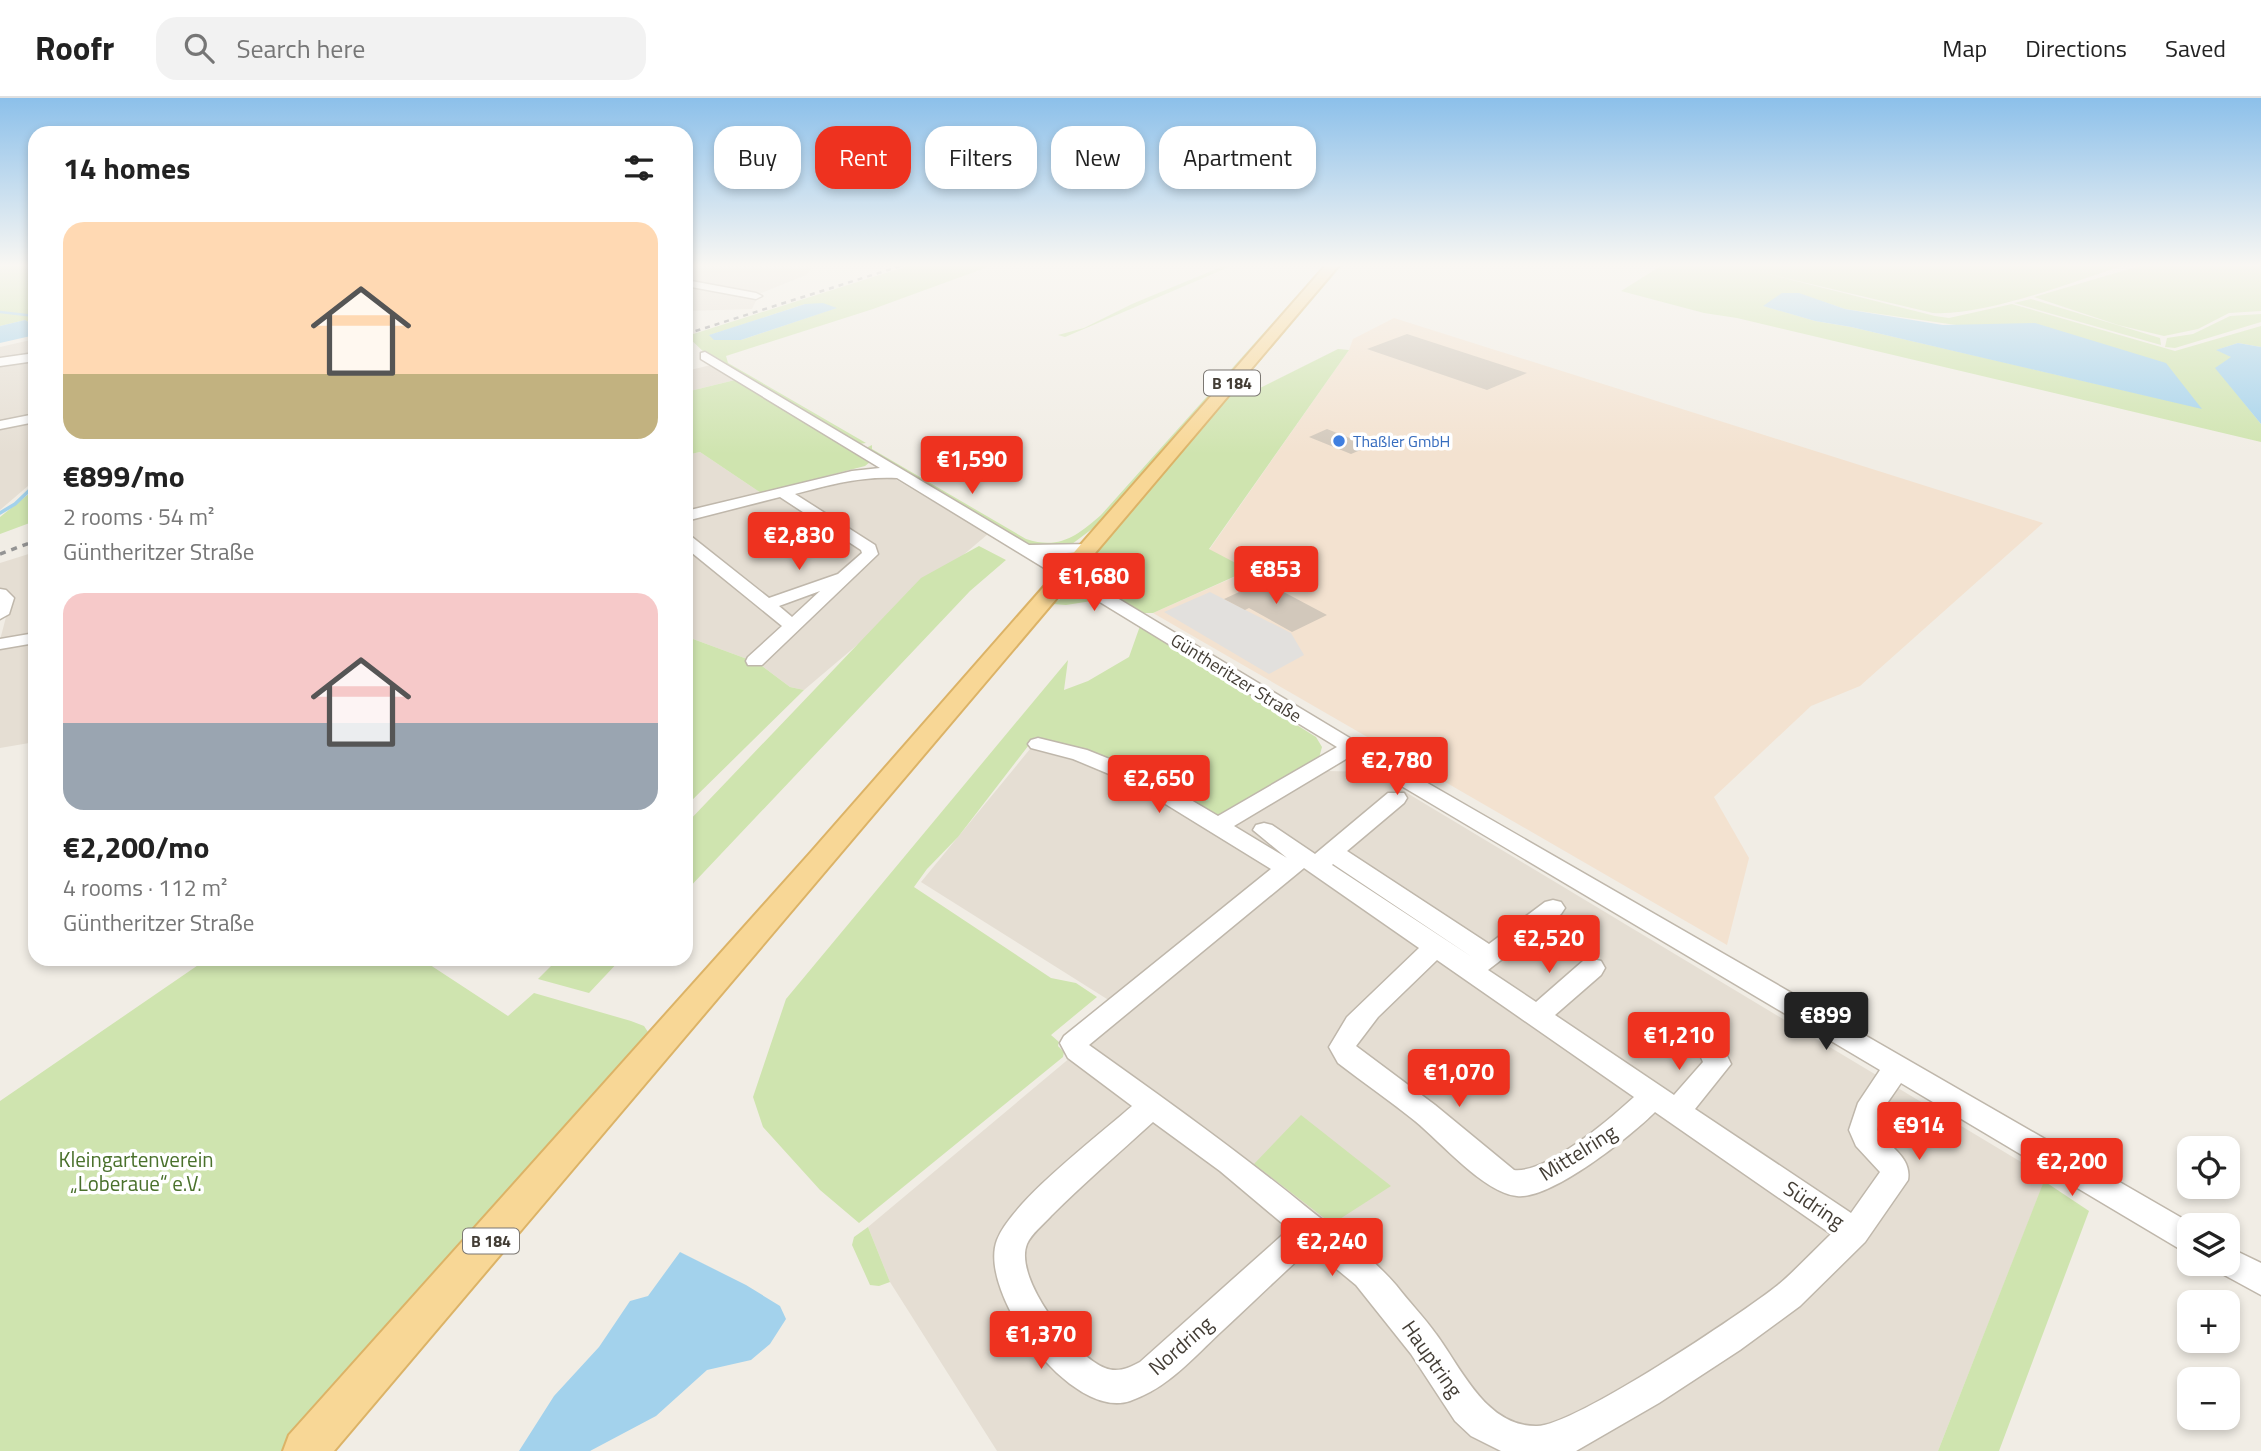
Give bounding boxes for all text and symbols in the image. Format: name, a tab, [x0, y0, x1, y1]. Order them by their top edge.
search box	[156, 17, 646, 80]
text: Roofr	[35, 23, 114, 73]
icon: search	[180, 29, 218, 67]
text: Search here	[236, 29, 365, 68]
text: Map	[1942, 30, 1987, 66]
text: Directions	[2025, 30, 2127, 66]
text: Saved	[2165, 30, 2226, 66]
chip: Buy	[714, 126, 801, 189]
chip: Rent	[815, 126, 911, 189]
chip: Filters	[925, 126, 1037, 189]
chip: New	[1051, 126, 1145, 189]
chip: Apartment	[1159, 126, 1316, 189]
text: 14 homes	[63, 145, 190, 191]
icon: filters	[620, 149, 658, 187]
icon: home	[298, 268, 424, 394]
road number: B 184	[1204, 370, 1260, 396]
place label: Thaßler GmbH	[1353, 429, 1450, 453]
marker: Thaßler GmbH	[1331, 433, 1347, 449]
pin: €1,590	[915, 436, 1029, 496]
text: €1,590	[937, 441, 1007, 476]
text: €899/mo	[63, 453, 185, 499]
text: 2 rooms · 54 m²	[63, 499, 214, 534]
pin: €2,830	[742, 512, 856, 572]
text: €2,830	[764, 517, 834, 552]
text: Güntheritzer Straße	[63, 534, 254, 569]
pin: €853	[1235, 546, 1317, 606]
text: €853	[1250, 551, 1302, 586]
pin: €1,680	[1037, 554, 1151, 613]
text: €1,680	[1059, 558, 1129, 593]
street label: Güntheritzer Straße	[1166, 626, 1307, 729]
icon: home	[298, 639, 424, 765]
pin: €2,780	[1340, 738, 1454, 797]
text: €2,780	[1362, 742, 1432, 777]
pin: €2,650	[1102, 756, 1216, 815]
text: €2,650	[1124, 760, 1194, 795]
text: €2,200/mo	[63, 824, 209, 870]
text: 4 rooms · 112 m²	[63, 870, 227, 905]
text: Güntheritzer Straße	[63, 905, 254, 940]
pin: €2,520	[1492, 916, 1606, 975]
text: €2,520	[1514, 920, 1584, 955]
pin: €899	[1785, 992, 1867, 1052]
text: €899	[1800, 997, 1852, 1032]
pin: €1,210	[1622, 1012, 1736, 1072]
text: €1,210	[1644, 1017, 1714, 1052]
pin: €1,070	[1402, 1049, 1516, 1109]
text: €1,070	[1424, 1054, 1494, 1089]
pin: €914	[1878, 1102, 1960, 1162]
text: €914	[1893, 1107, 1945, 1142]
street label: Mittelring	[1532, 1116, 1623, 1189]
map controls	[2177, 1136, 2240, 1430]
button: locate	[2177, 1136, 2240, 1199]
pin: €2,200	[2015, 1138, 2129, 1198]
park label: Kleingartenverein „Loberaue“ e.V.	[58, 1143, 214, 1199]
text: €2,200	[2037, 1143, 2107, 1178]
street label: Südring	[1778, 1172, 1852, 1236]
button: layers	[2177, 1213, 2240, 1276]
pin: €2,240	[1275, 1218, 1389, 1278]
text: €2,240	[1297, 1223, 1367, 1258]
road number: B 184	[463, 1228, 519, 1254]
button: +	[2177, 1290, 2240, 1353]
street label: Nordring	[1141, 1308, 1220, 1383]
pin: €1,370	[984, 1312, 1098, 1371]
street label: Hauptring	[1394, 1313, 1471, 1404]
text: €1,370	[1006, 1316, 1076, 1351]
button: −	[2177, 1367, 2240, 1430]

